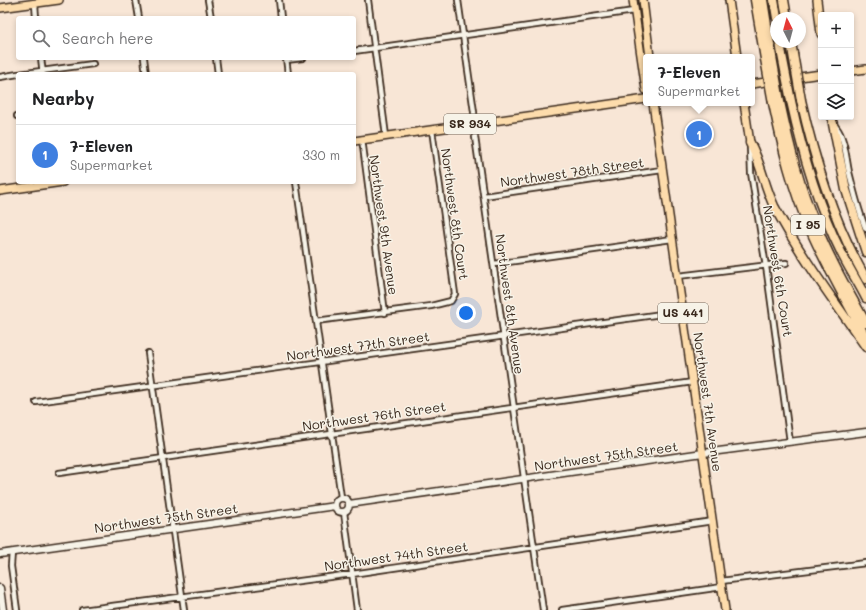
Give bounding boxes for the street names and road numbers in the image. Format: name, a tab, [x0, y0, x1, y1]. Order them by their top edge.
road number: SR 934	[444, 114, 496, 134]
street label: Northwest 8th Court	[438, 147, 473, 281]
street label: Northwest 78th Street	[499, 153, 645, 190]
street label: Northwest 9th Avenue	[366, 154, 403, 296]
street label: Northwest 6th Court	[760, 204, 797, 338]
road number: I 95	[791, 215, 825, 235]
street label: Northwest 8th Avenue	[492, 233, 529, 375]
road number: US 441	[658, 303, 708, 323]
street label: Northwest 77th Street	[285, 327, 431, 364]
street label: Northwest 7th Avenue	[690, 331, 727, 473]
street label: Northwest 76th Street	[301, 397, 447, 434]
street label: Northwest 75th Street	[533, 437, 679, 474]
street label: Northwest 75th Street	[93, 499, 239, 536]
street label: Northwest 74th Street	[323, 537, 469, 574]

